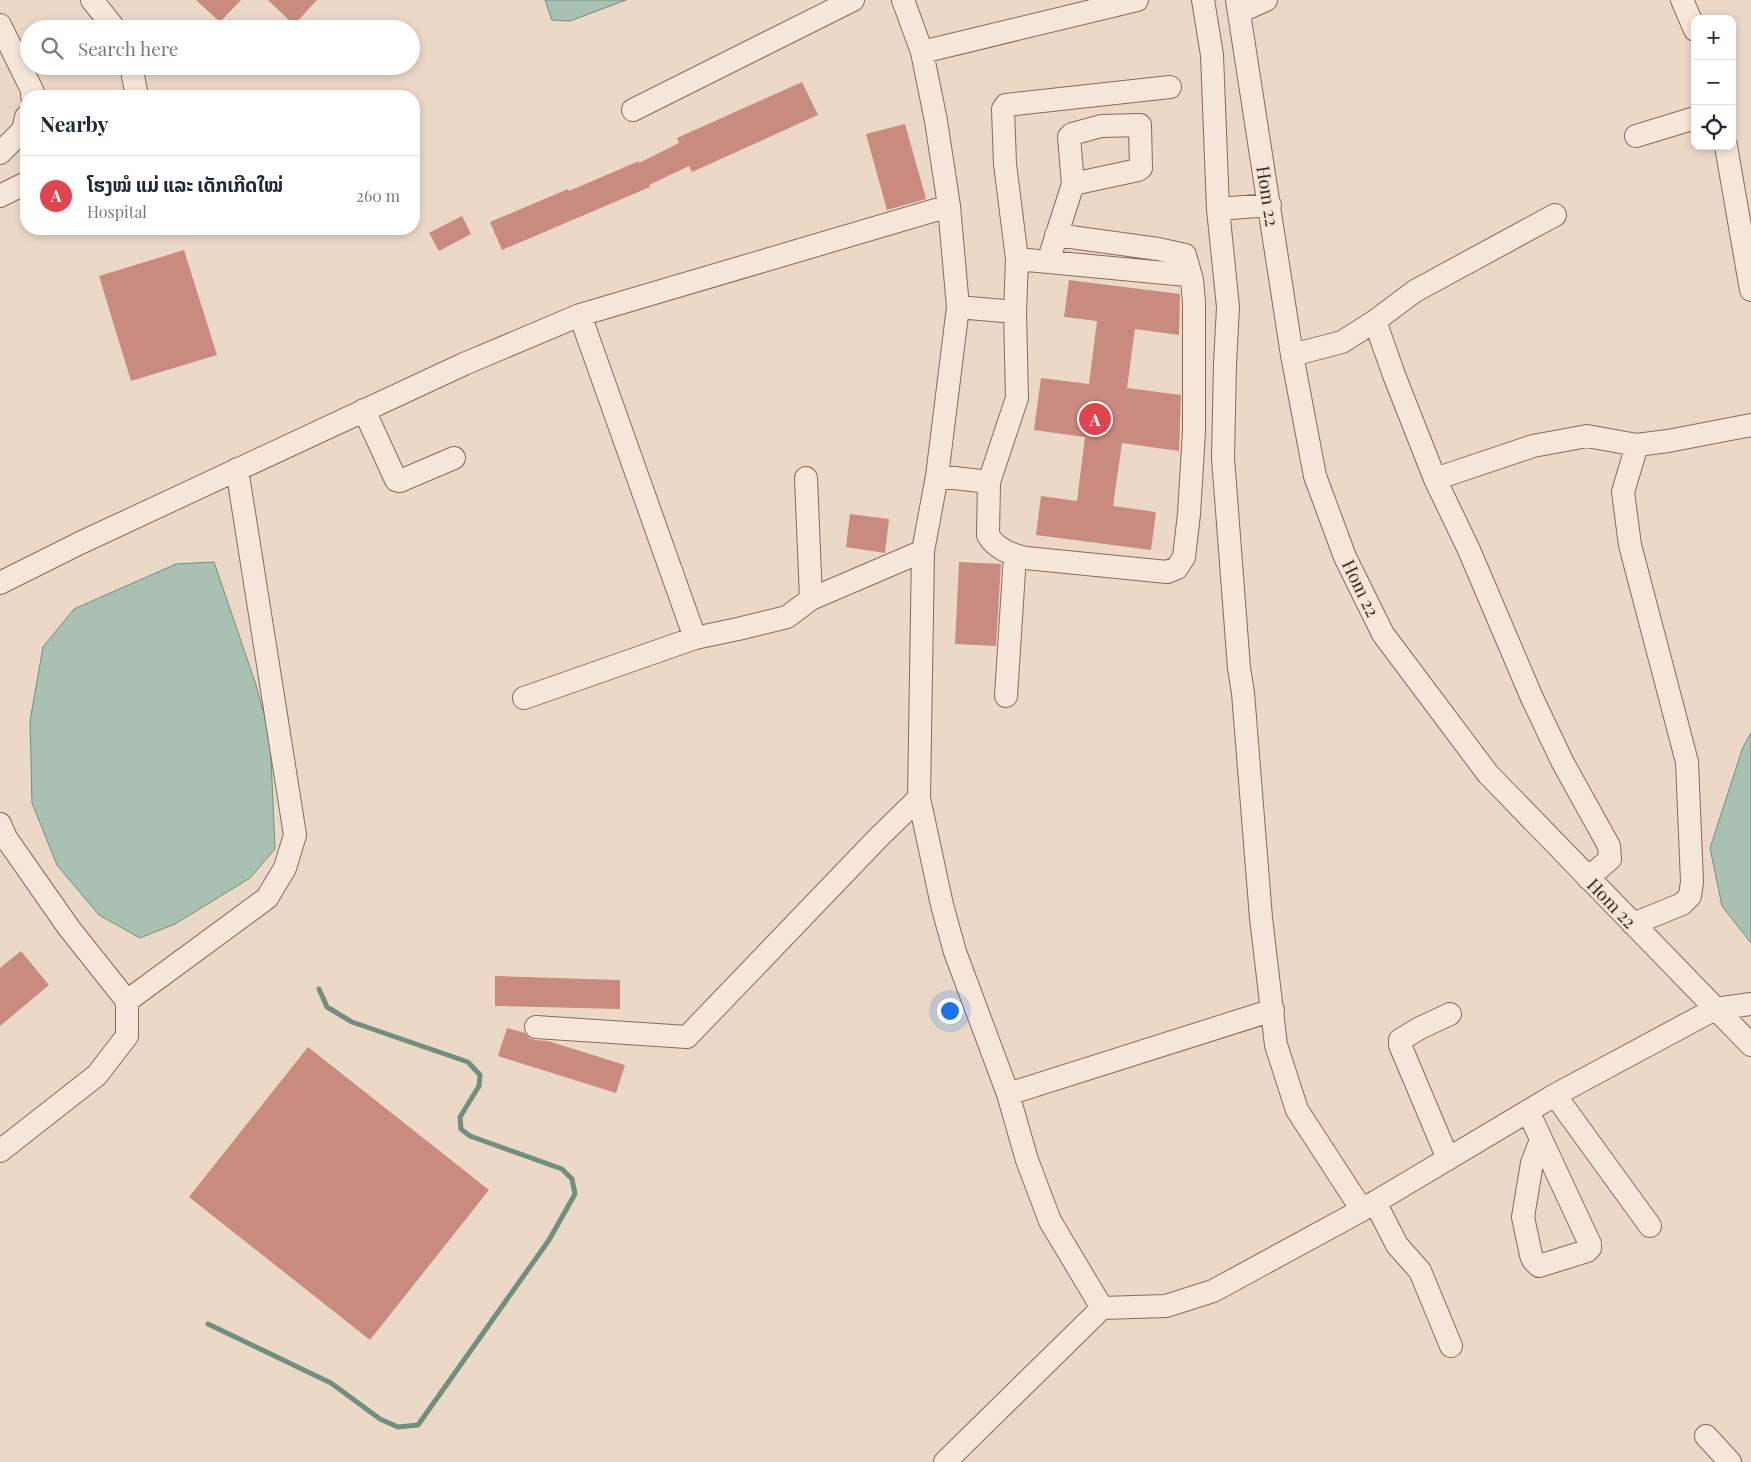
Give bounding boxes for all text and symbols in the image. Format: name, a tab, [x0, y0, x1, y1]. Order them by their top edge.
map controls	[1691, 15, 1736, 150]
button: +	[1691, 15, 1736, 60]
search box	[20, 20, 420, 75]
icon: search	[38, 34, 66, 62]
text: Search here	[78, 35, 178, 61]
button: −	[1691, 60, 1736, 105]
button: locate	[1691, 105, 1736, 150]
text: Nearby	[40, 109, 109, 137]
street label: Hom 22	[1251, 164, 1285, 228]
text: ໂຮງໝໍ ແມ່ ແລະ ເດັກເກີດໃໝ່	[87, 171, 283, 197]
text: A	[51, 185, 61, 206]
text: 260 m	[356, 185, 400, 206]
text: Hospital	[87, 201, 147, 222]
pin: A	[1079, 400, 1111, 438]
street label: Hom 22	[1337, 555, 1385, 621]
street label: Hom 22	[1582, 873, 1642, 933]
your location	[937, 998, 963, 1024]

